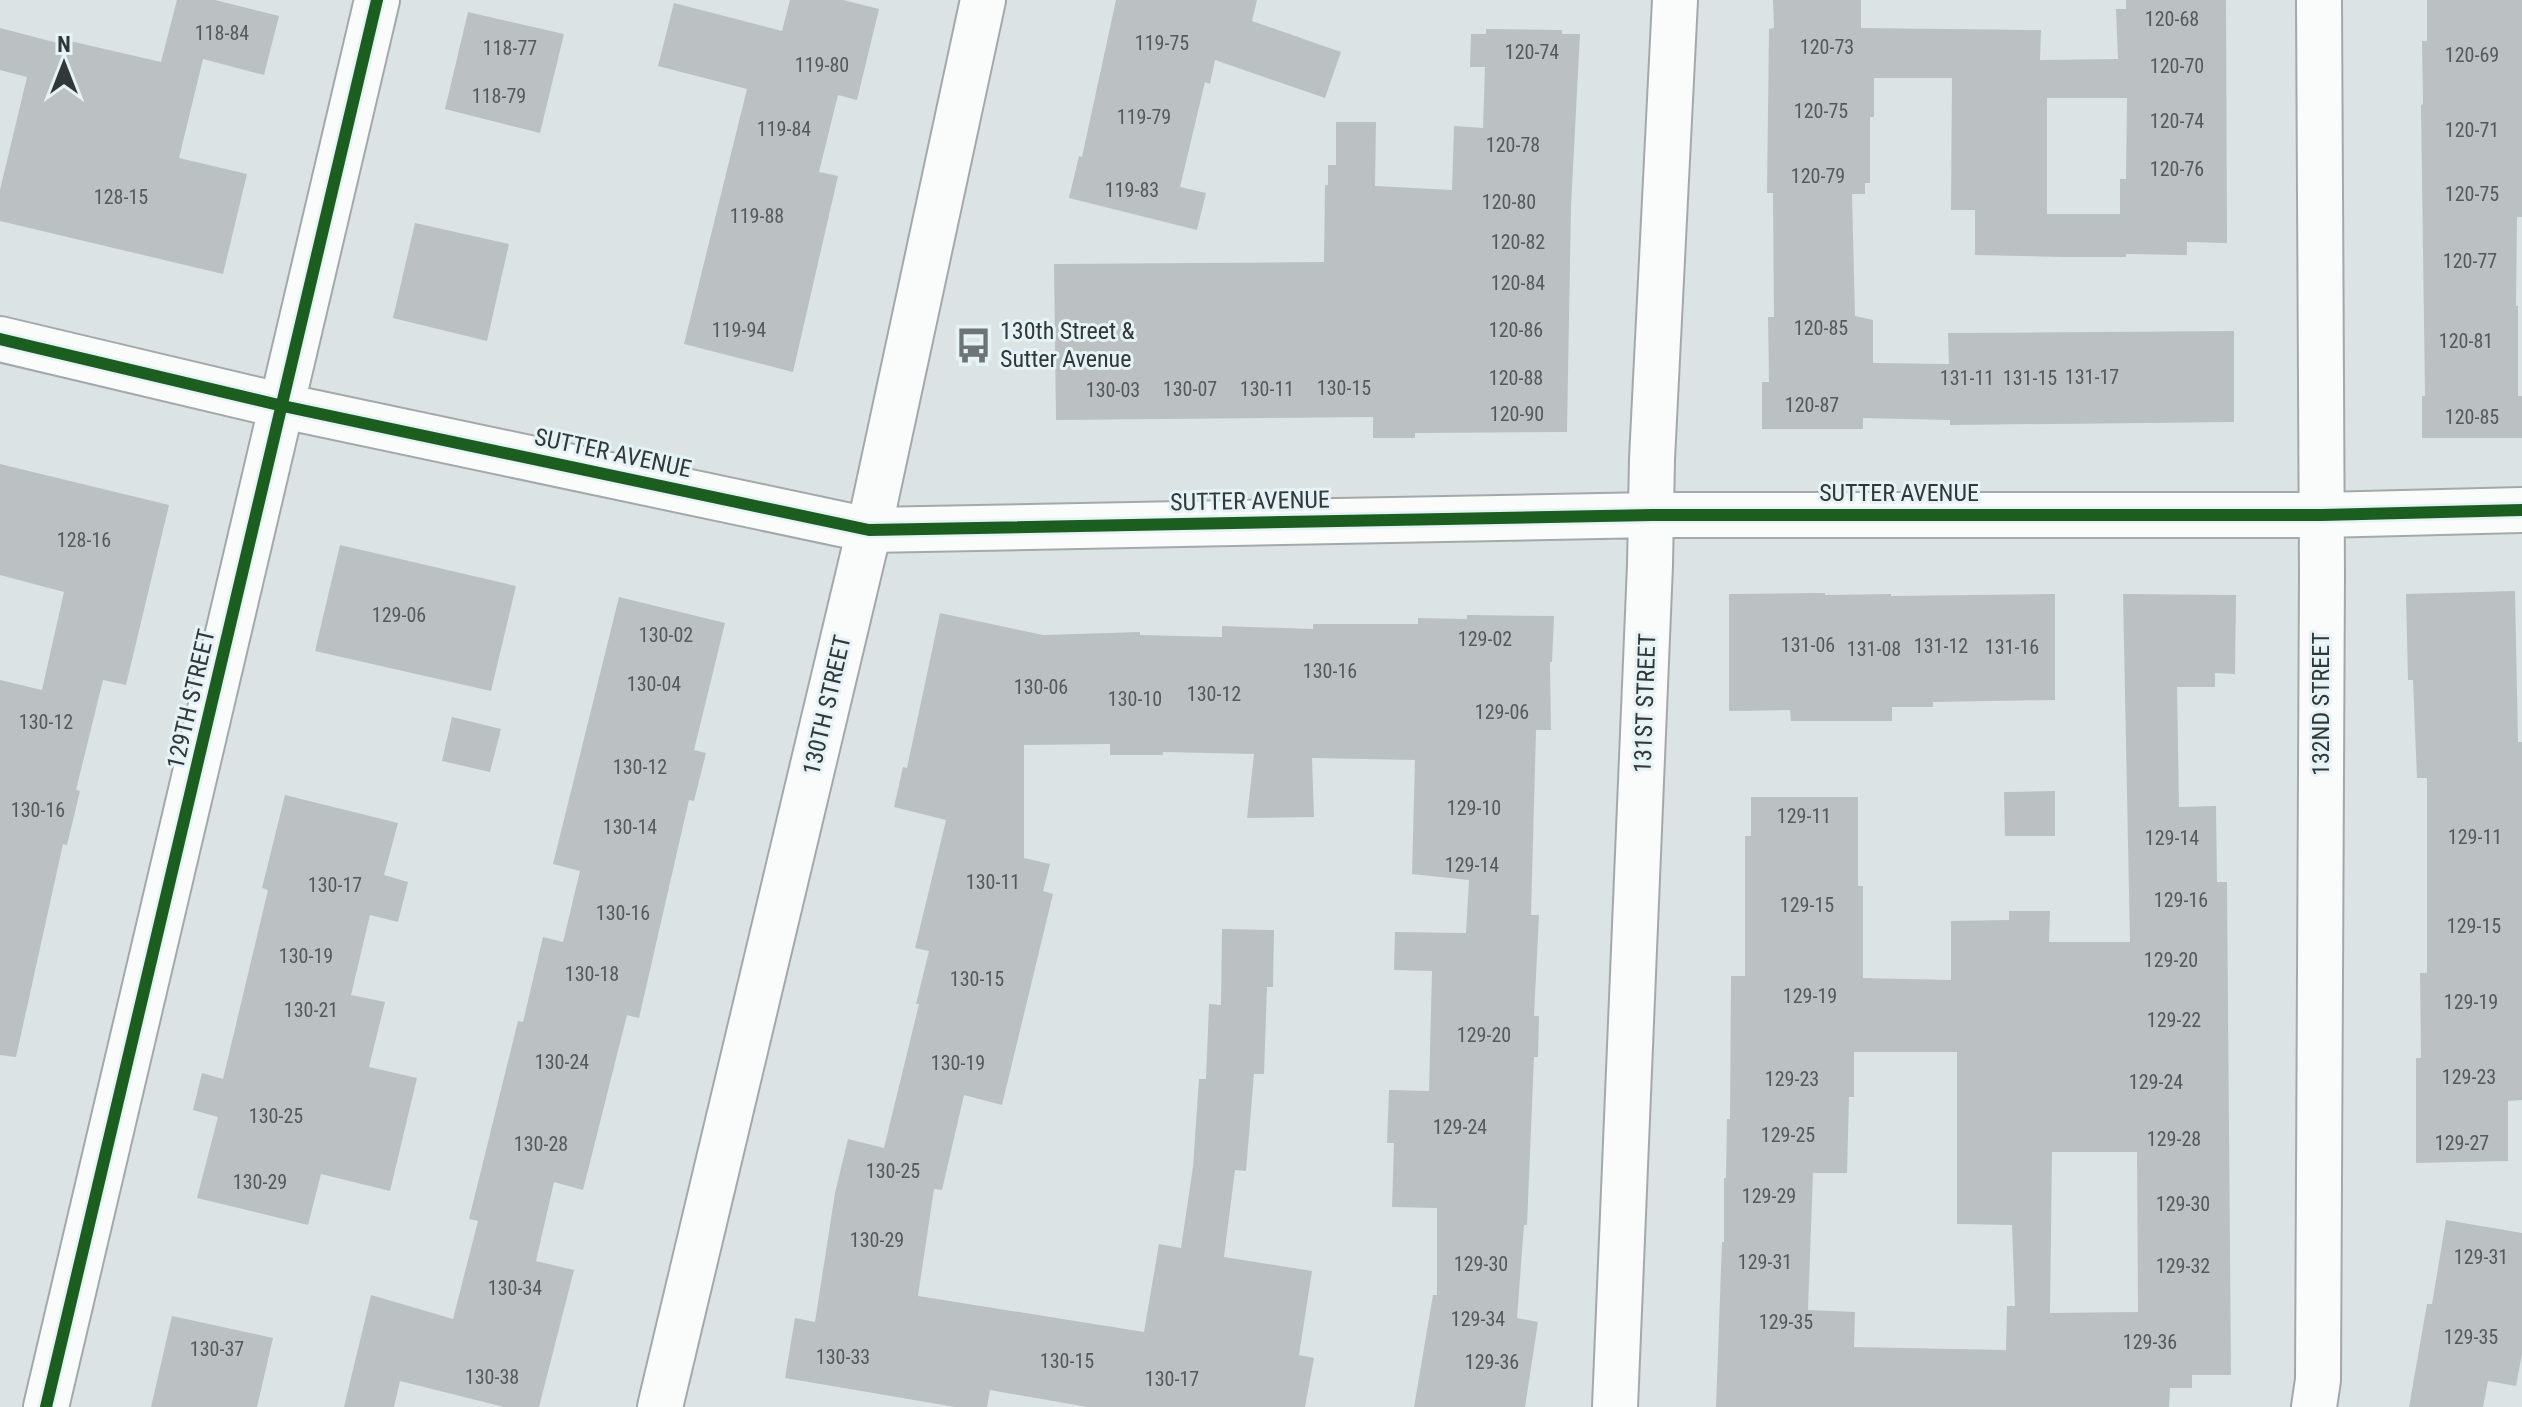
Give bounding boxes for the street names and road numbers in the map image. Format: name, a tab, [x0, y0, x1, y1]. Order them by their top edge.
street label: SUTTER AVENUE	[532, 423, 694, 483]
street label: SUTTER AVENUE	[1819, 479, 1979, 507]
street label: SUTTER AVENUE	[1170, 486, 1330, 516]
street label: 129TH STREET	[161, 626, 221, 772]
street label: 130TH STREET	[797, 632, 857, 778]
street label: 132ND STREET	[2307, 632, 2335, 776]
street label: 131ST STREET	[1629, 633, 1661, 773]

